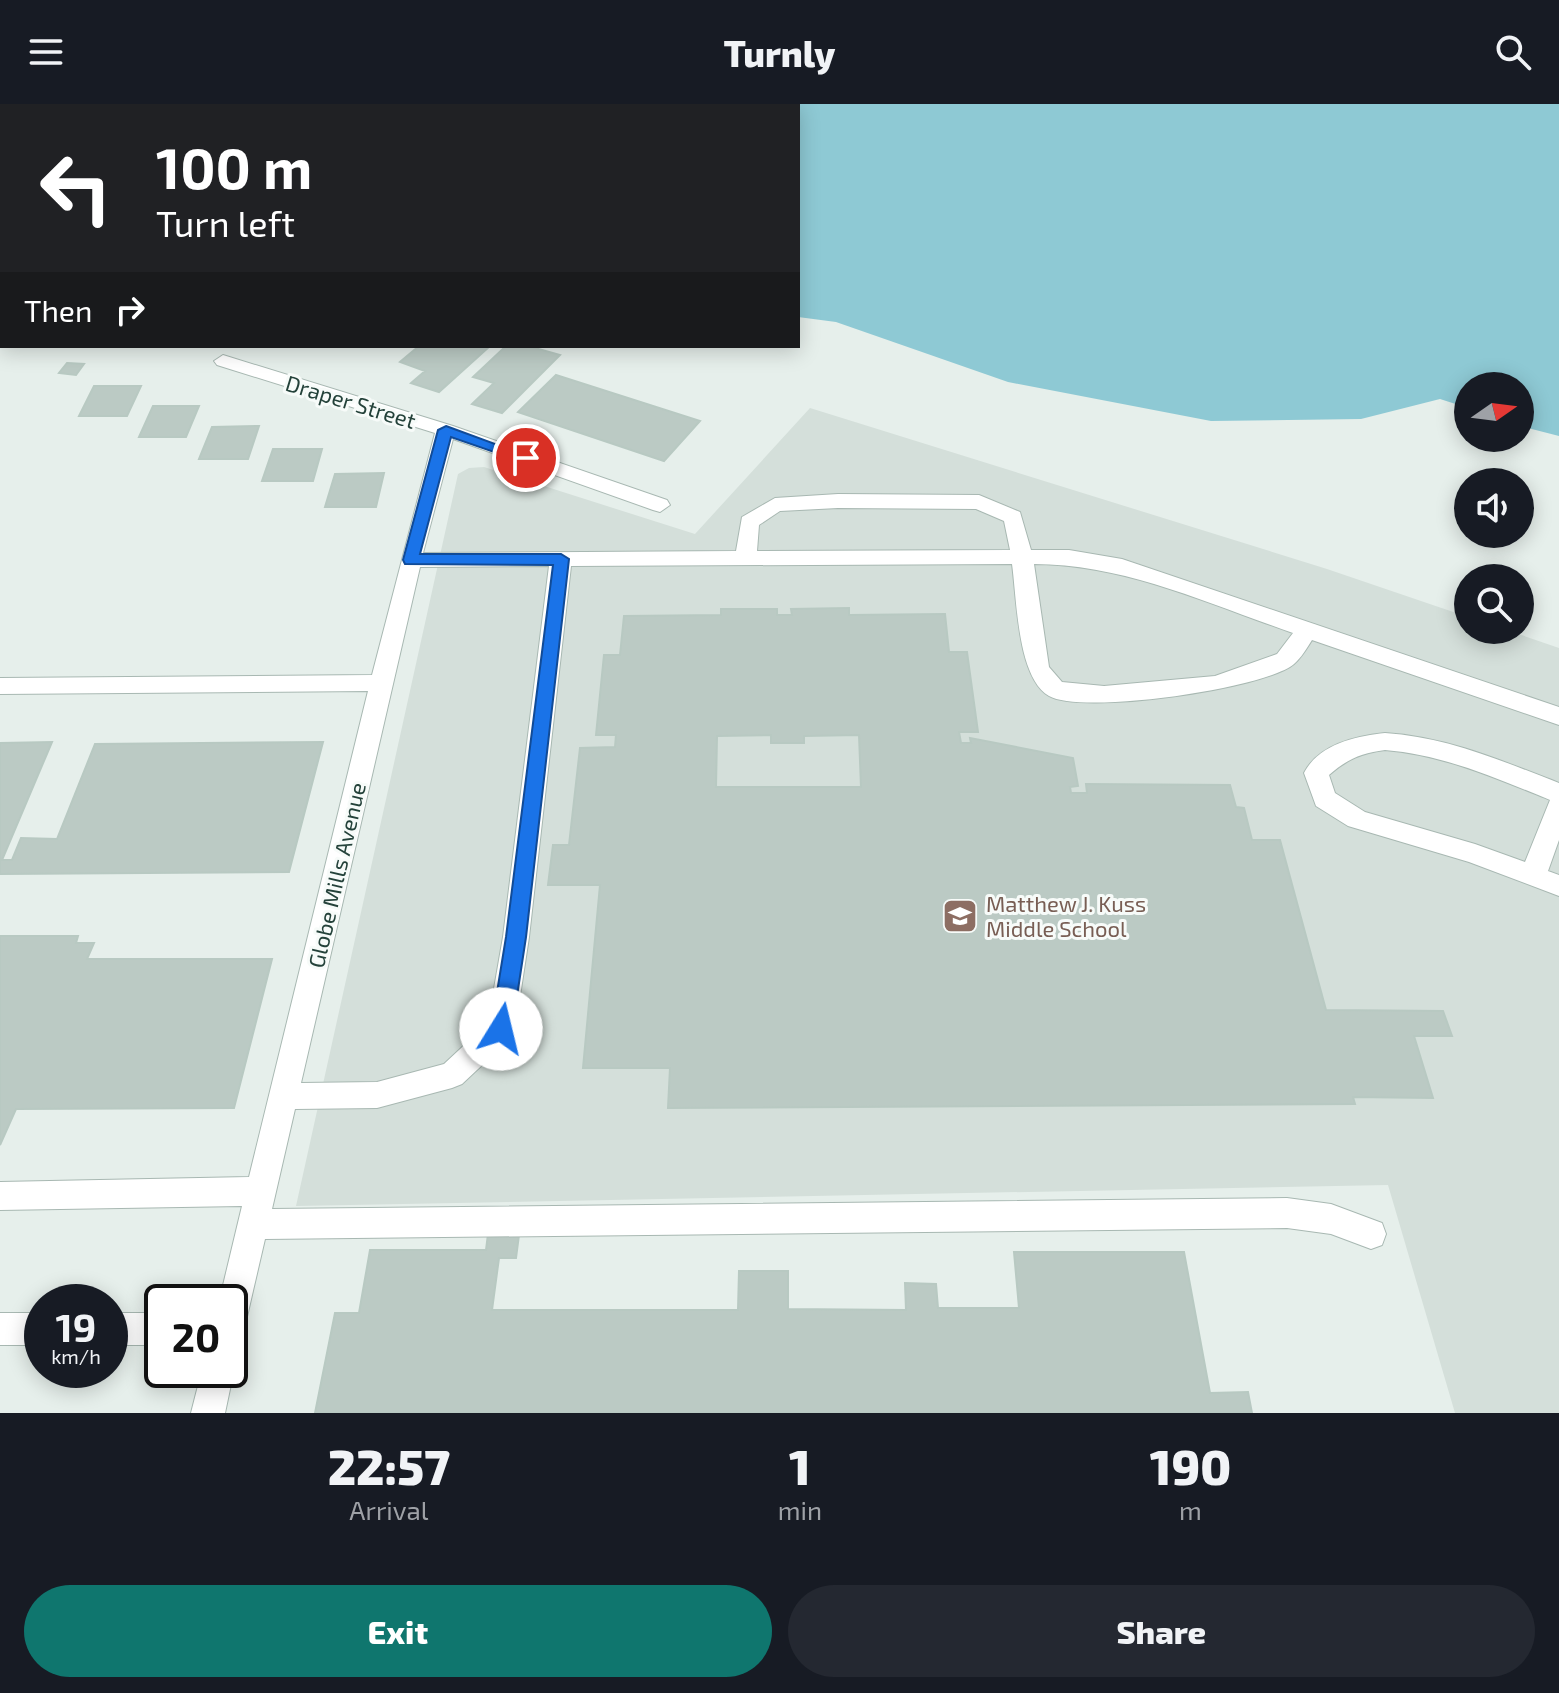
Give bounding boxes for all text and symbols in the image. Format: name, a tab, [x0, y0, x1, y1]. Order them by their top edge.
icon: menu	[24, 30, 68, 74]
icon: search	[1491, 30, 1535, 74]
text: Turnly	[724, 31, 835, 74]
text: 100 m	[156, 133, 312, 200]
icon: left	[24, 136, 128, 240]
text: Turn left	[156, 201, 295, 244]
icon: right	[108, 288, 152, 332]
text: Then	[24, 292, 92, 328]
street label: Draper Street	[283, 369, 419, 433]
north arrow	[1454, 372, 1534, 452]
map controls	[1454, 372, 1534, 644]
pin	[492, 424, 560, 492]
icon: arrive	[504, 436, 548, 480]
button: sound	[1454, 468, 1534, 548]
button: search	[1454, 564, 1534, 644]
street label: Globe Mills Avenue	[302, 780, 370, 970]
place label: Matthew J. Kuss Middle School	[986, 890, 1146, 941]
school or university icon: Matthew J. Kuss Middle School	[941, 897, 979, 935]
position arrow	[459, 987, 543, 1071]
speed limit sign: 20	[144, 1284, 248, 1388]
text: 19	[56, 1302, 96, 1350]
text: km/h	[51, 1344, 101, 1368]
text: 22:57	[328, 1437, 450, 1495]
text: 1	[789, 1437, 811, 1495]
text: 190	[1150, 1437, 1231, 1495]
text: Arrival	[349, 1494, 428, 1525]
text: min	[778, 1494, 822, 1525]
text: m	[1179, 1494, 1202, 1525]
button: Exit	[24, 1585, 772, 1677]
button: Share	[788, 1585, 1535, 1677]

